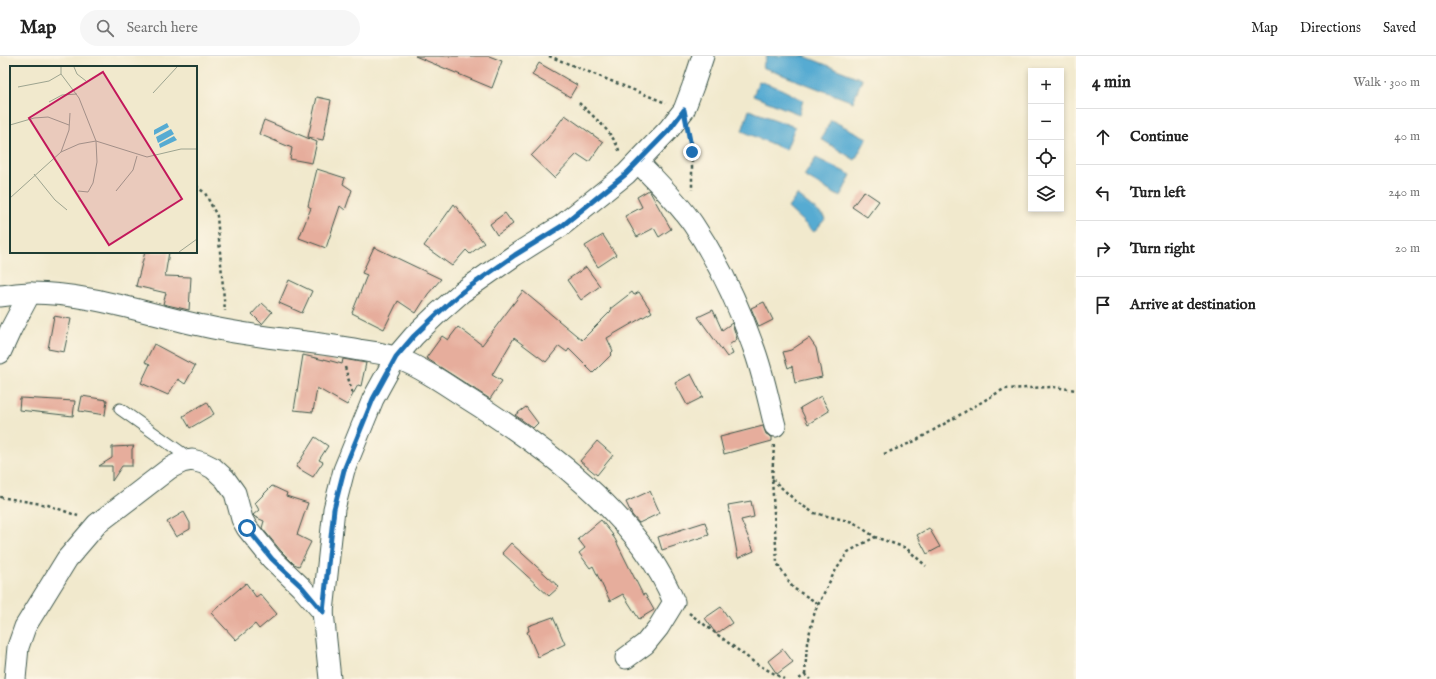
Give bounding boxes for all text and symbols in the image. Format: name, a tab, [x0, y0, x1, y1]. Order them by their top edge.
search box	[80, 10, 360, 46]
text: Map	[20, 16, 56, 40]
icon: search	[94, 17, 116, 39]
text: Search here	[126, 18, 198, 37]
text: Map	[1251, 19, 1278, 37]
text: Directions	[1300, 19, 1361, 37]
text: Saved	[1383, 19, 1416, 37]
inset map	[10, 66, 197, 253]
map controls	[1028, 68, 1064, 212]
button: +	[1028, 68, 1064, 104]
text: 4 min	[1092, 72, 1131, 93]
text: Walk · 300 m	[1353, 74, 1420, 91]
button: −	[1028, 104, 1064, 140]
icon: ahead	[1092, 126, 1114, 148]
text: Continue	[1130, 127, 1188, 146]
text: 40 m	[1394, 128, 1420, 145]
button: locate	[1028, 140, 1064, 176]
route end	[683, 143, 701, 161]
button: layers	[1028, 176, 1064, 212]
icon: left	[1092, 182, 1114, 204]
text: Turn left	[1130, 183, 1186, 202]
text: 240 m	[1388, 184, 1420, 201]
icon: right	[1092, 238, 1114, 260]
text: Turn right	[1130, 239, 1195, 258]
text: 20 m	[1395, 240, 1420, 257]
icon: arrive	[1092, 294, 1114, 316]
text: Arrive at destination	[1130, 295, 1256, 314]
route start	[238, 519, 256, 537]

